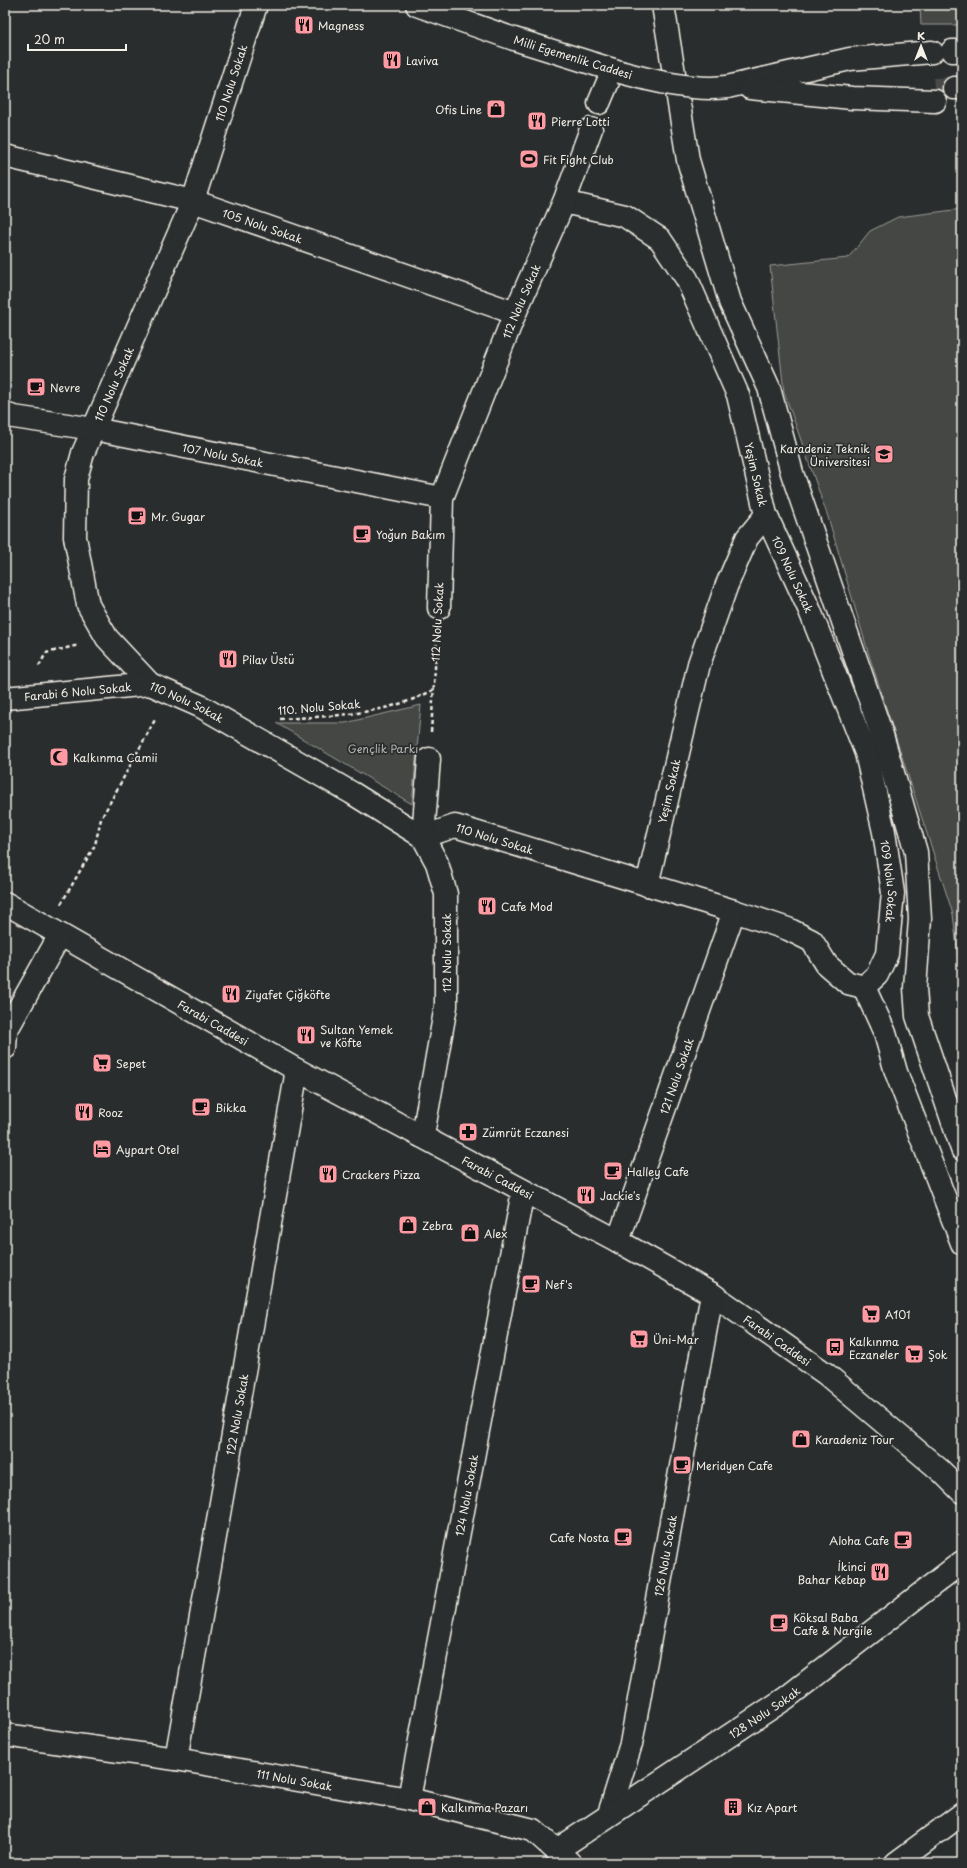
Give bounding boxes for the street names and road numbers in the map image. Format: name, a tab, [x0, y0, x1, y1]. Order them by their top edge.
street label: Milli Egemenlik Caddesi	[512, 31, 634, 83]
street label: 110 Nolu Sokak	[211, 42, 252, 124]
street label: 105 Nolu Sokak	[220, 203, 306, 247]
street label: 112 Nolu Sokak	[497, 260, 544, 341]
street label: 110 Nolu Sokak	[90, 343, 138, 424]
street label: 107 Nolu Sokak	[181, 438, 266, 471]
street label: Yeşim Sokak	[741, 441, 772, 509]
street label: 109 Nolu Sokak	[768, 533, 818, 616]
street label: 112 Nolu Sokak	[426, 581, 448, 662]
street label: Farabi 6 Nolu Sokak	[23, 677, 133, 705]
street label: 110 Nolu Sokak	[147, 677, 228, 727]
street label: 110. Nolu Sokak	[277, 695, 362, 719]
street label: Yeşim Sokak	[653, 757, 685, 825]
street label: 110 Nolu Sokak	[454, 818, 536, 858]
street label: 109 Nolu Sokak	[877, 839, 902, 924]
street label: 112 Nolu Sokak	[438, 912, 455, 993]
street label: Farabi Caddesi	[175, 995, 252, 1049]
street label: 121 Nolu Sokak	[655, 1035, 698, 1117]
street label: Farabi Caddesi	[459, 1151, 537, 1203]
street label: Farabi Caddesi	[740, 1310, 815, 1370]
street label: 122 Nolu Sokak	[221, 1372, 252, 1456]
street label: 124 Nolu Sokak	[450, 1452, 482, 1538]
street label: 126 Nolu Sokak	[649, 1513, 681, 1598]
street label: 128 Nolu Sokak	[725, 1681, 804, 1742]
street label: 111 Nolu Sokak	[255, 1764, 335, 1794]

